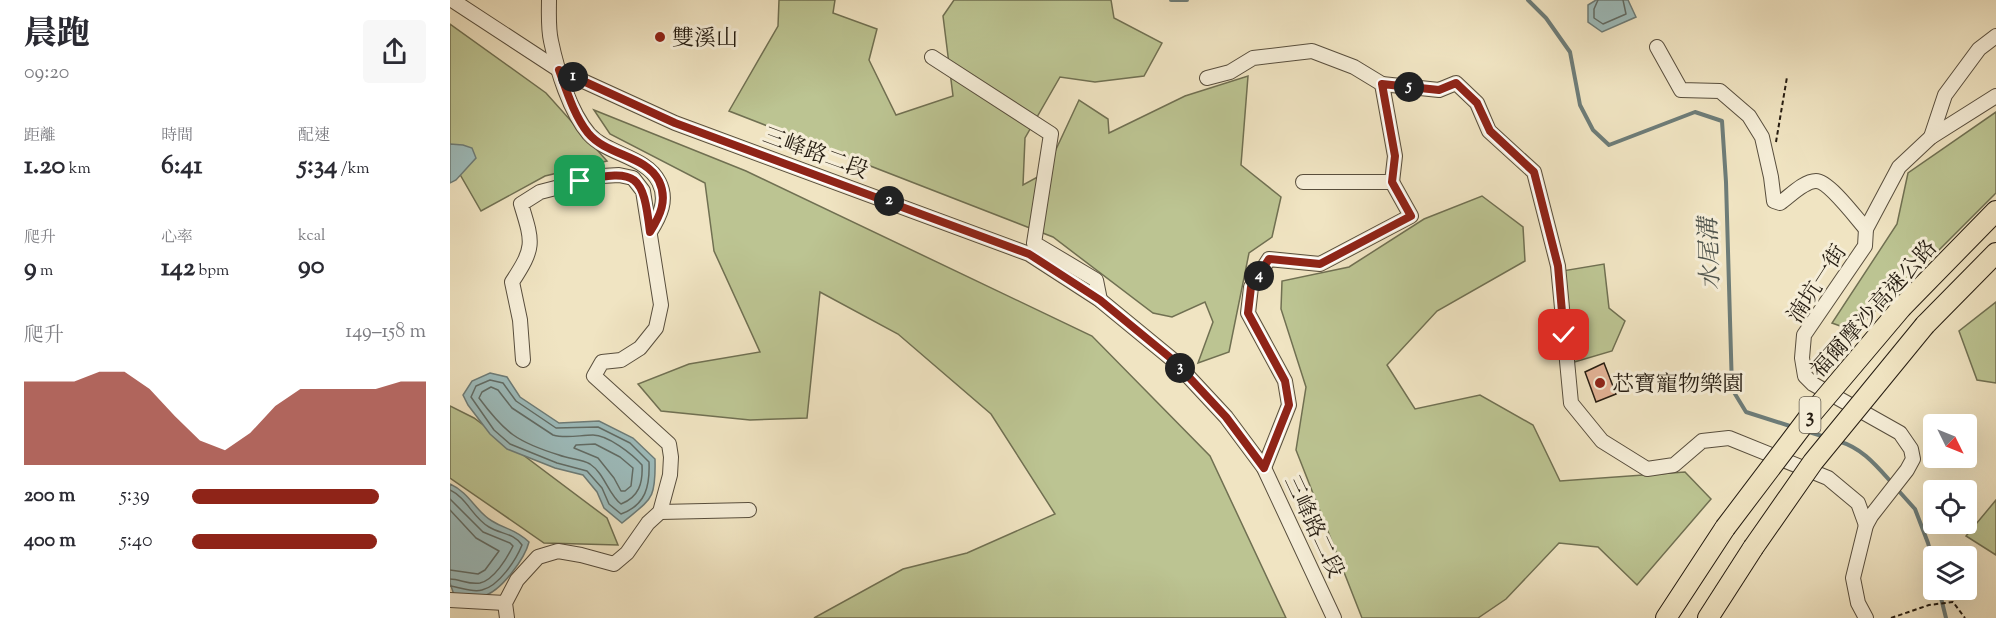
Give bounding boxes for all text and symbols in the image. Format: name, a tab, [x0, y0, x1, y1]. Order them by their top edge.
text: 晨跑	[24, 12, 90, 60]
button: share	[363, 20, 426, 83]
place label: 雙溪山	[672, 24, 738, 56]
marker: 雙溪山	[653, 30, 667, 44]
text: 09:20	[24, 59, 69, 88]
pin: 1	[558, 62, 588, 92]
text: 1	[570, 65, 576, 88]
pin: 5	[1394, 72, 1424, 102]
text: 5	[1406, 75, 1412, 98]
street label: 三峰路二段	[758, 121, 872, 189]
text: 距離	[24, 125, 56, 148]
text: 時間	[161, 125, 193, 148]
text: 配速	[298, 125, 330, 148]
text: 1.20	[24, 148, 65, 185]
text: 6:41	[161, 148, 202, 185]
text: 5:34	[298, 148, 337, 185]
pin	[554, 155, 605, 206]
text: km	[65, 158, 91, 181]
text: /km	[337, 158, 370, 181]
icon: arrive	[563, 164, 596, 197]
pin: 2	[874, 186, 904, 216]
text: 2	[885, 189, 893, 212]
water label: 水尾溝	[1693, 213, 1729, 291]
text: kcal	[298, 225, 326, 248]
text: 爬升	[24, 227, 56, 250]
text: 心率	[161, 227, 193, 250]
street label: 福爾摩沙高速公路	[1804, 234, 1946, 386]
street label: 湳坑一街	[1781, 239, 1856, 330]
text: 90	[298, 248, 324, 285]
text: 9	[24, 250, 37, 287]
text: 142	[161, 250, 195, 287]
text: m	[37, 260, 53, 283]
text: bpm	[195, 260, 229, 283]
pin: 4	[1244, 261, 1274, 291]
text: 4	[1255, 264, 1263, 287]
pin	[1538, 309, 1589, 360]
text: 149–158 m	[345, 318, 426, 347]
icon: check	[1547, 318, 1580, 351]
text: 爬升	[24, 322, 64, 351]
pin: 3	[1165, 353, 1195, 383]
text: 3	[1177, 356, 1183, 379]
place label: 芯寶寵物樂園	[1612, 370, 1744, 402]
marker: 芯寶寵物樂園	[1593, 376, 1607, 390]
road number: 3	[1800, 397, 1820, 433]
north arrow	[1923, 414, 1977, 468]
map controls	[1923, 414, 1977, 600]
street label: 三峰路二段	[1275, 471, 1350, 584]
button: locate	[1923, 480, 1977, 534]
text: 200 m	[24, 482, 75, 511]
text: 5:39	[120, 482, 150, 511]
text: 400 m	[24, 527, 76, 556]
text: 5:40	[120, 527, 153, 556]
button: layers	[1923, 546, 1977, 600]

